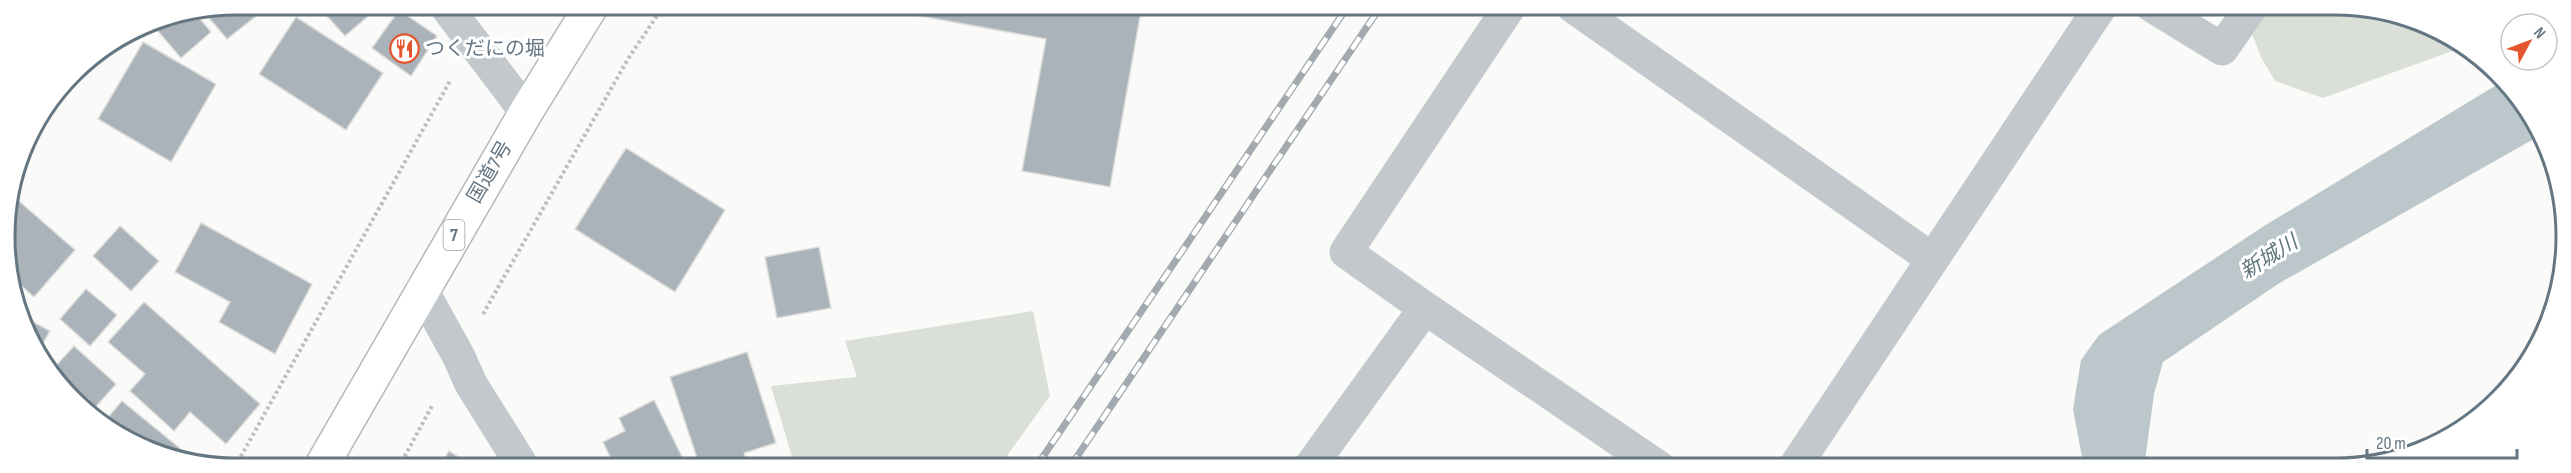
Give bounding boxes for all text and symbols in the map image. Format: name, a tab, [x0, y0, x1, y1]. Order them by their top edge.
north arrow	[2499, 12, 2559, 72]
text: N	[2529, 24, 2549, 43]
restaurant icon: つくだにの堀	[388, 33, 420, 65]
place label: つくだにの堀	[425, 37, 545, 61]
street label: 国道7号	[463, 137, 517, 207]
road number: 7	[444, 220, 464, 250]
water label: 新城川	[2236, 229, 2304, 284]
scale bar	[2367, 422, 2517, 460]
text: 20 m	[2376, 433, 2406, 454]

